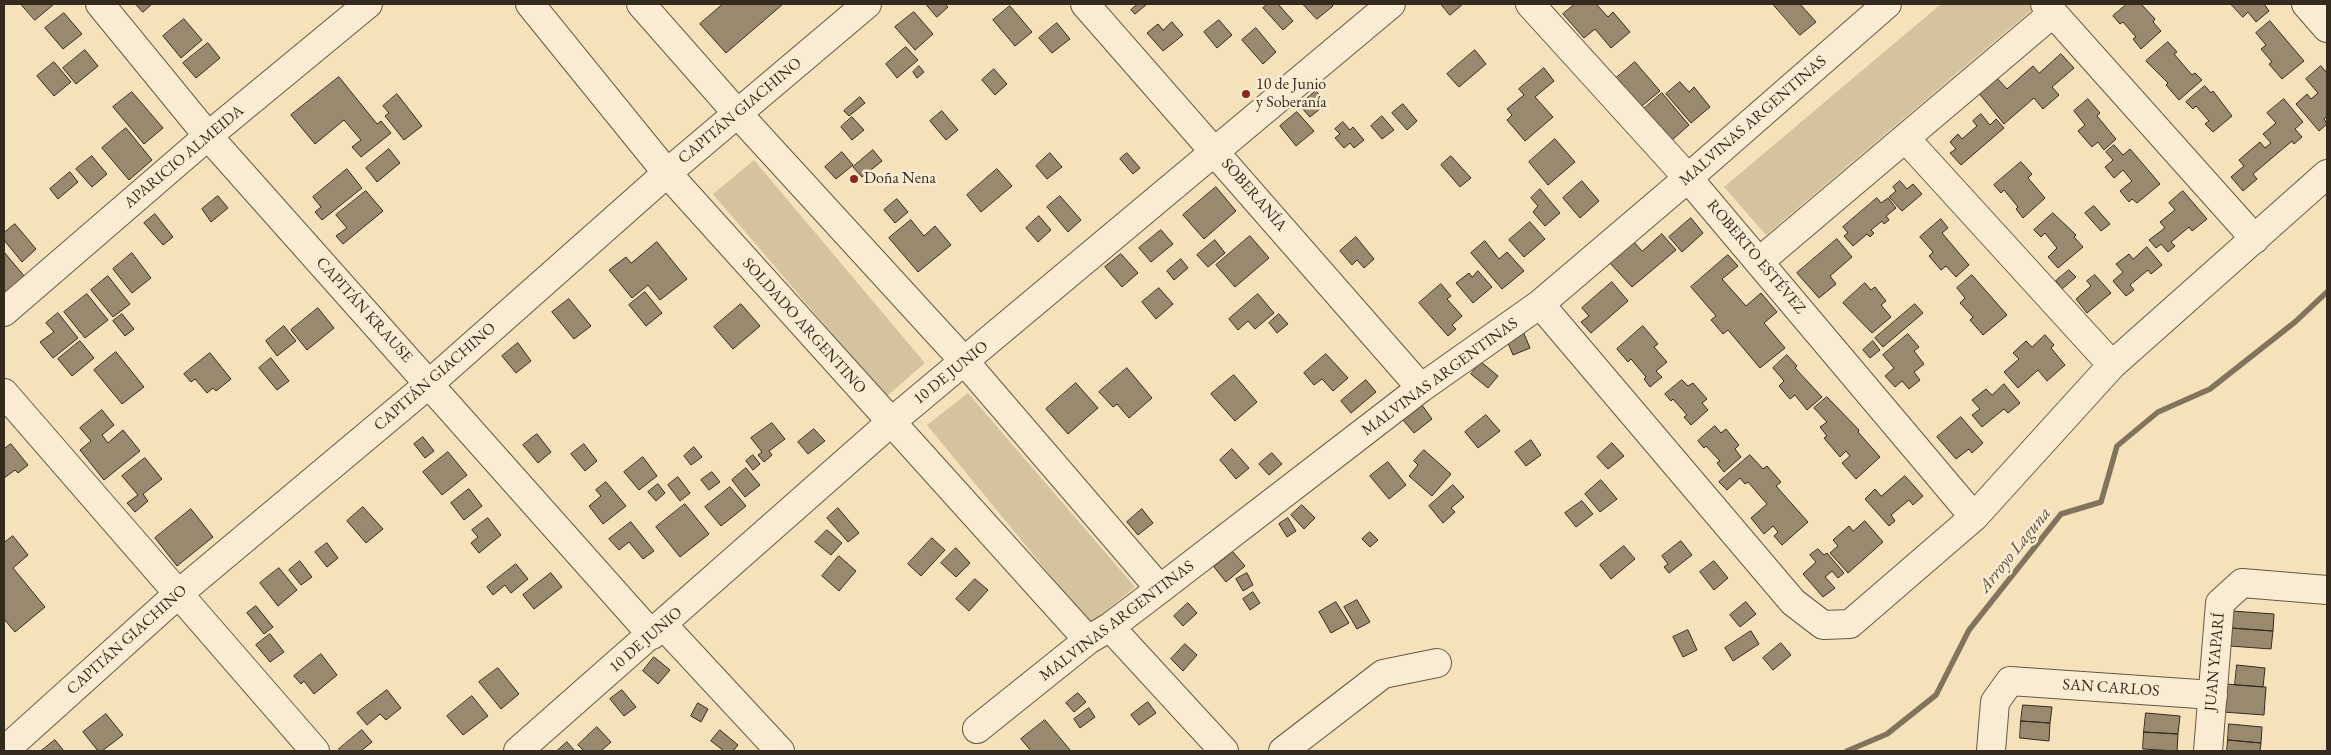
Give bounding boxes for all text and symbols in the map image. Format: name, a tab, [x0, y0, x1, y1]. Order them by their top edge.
street label: MALVINAS ARGENTINAS	[1676, 52, 1830, 190]
street label: CAPITÁN GIACHINO	[674, 54, 806, 168]
place label: 10 de Junio y Soberanía	[1256, 75, 1327, 113]
marker: 10 de Junio y Soberanía	[1240, 88, 1252, 100]
street label: APARICIO ALMEIDA	[120, 101, 248, 213]
street label: SOBERANÍA	[1217, 155, 1291, 235]
place label: Doña Nena	[864, 169, 936, 189]
marker: Doña Nena	[848, 173, 860, 185]
street label: ROBERTO ESTÉVEZ	[1703, 196, 1809, 318]
street label: CAPITÁN KRAUSE	[312, 253, 416, 367]
street label: SOLDADO ARGENTINO	[738, 254, 870, 398]
street label: MALVINAS ARGENTINAS	[1358, 314, 1522, 440]
street label: CAPITÁN GIACHINO	[370, 319, 500, 435]
street label: 10 DE JUNIO	[910, 337, 992, 409]
water label: Arroyo Laguna	[1974, 503, 2056, 597]
street label: MALVINAS ARGENTINAS	[1036, 557, 1198, 685]
street label: CAPITÁN GIACHINO	[63, 581, 191, 699]
street label: 10 DE JUNIO	[606, 603, 686, 677]
street label: JUAN YAPARÍ	[2201, 612, 2229, 712]
street label: SAN CARLOS	[2062, 675, 2160, 701]

